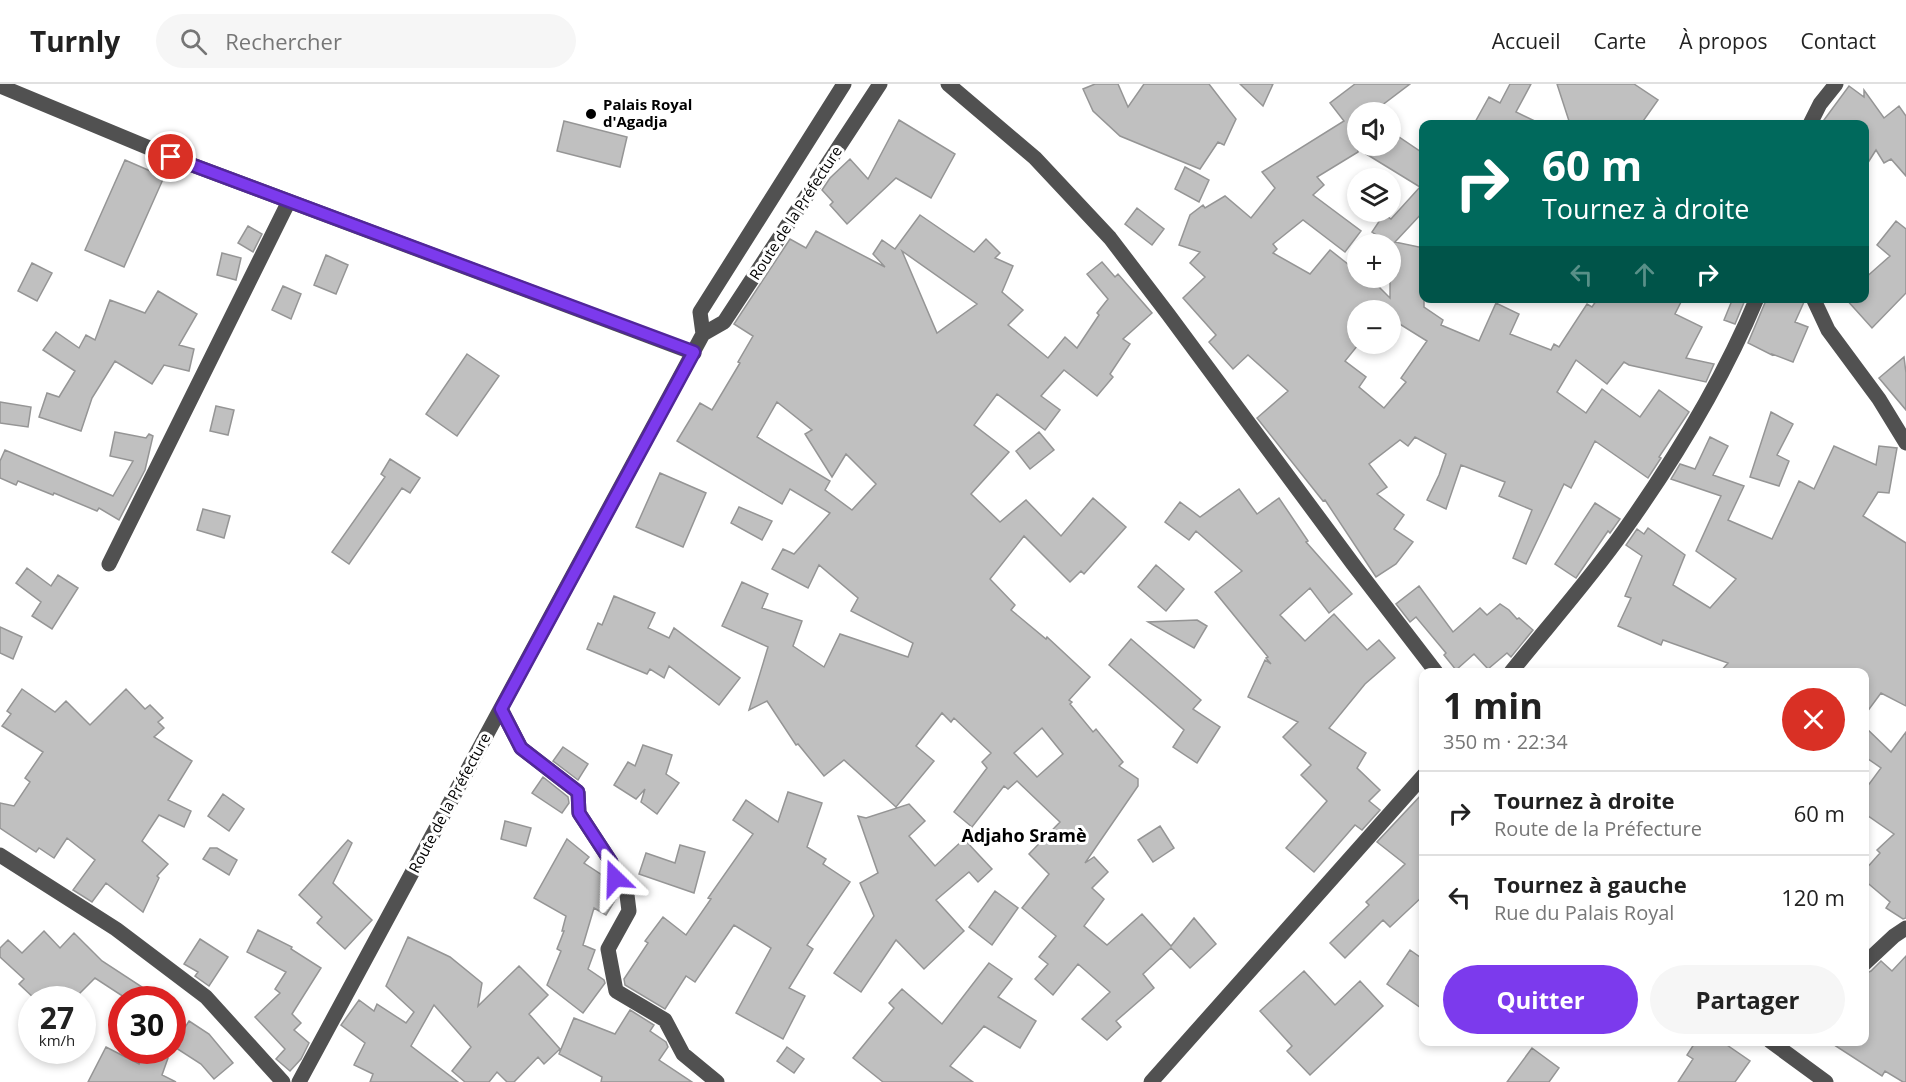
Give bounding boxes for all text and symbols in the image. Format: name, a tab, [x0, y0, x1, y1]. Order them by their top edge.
search box	[156, 14, 576, 68]
text: Turnly	[30, 22, 120, 60]
icon: search	[177, 25, 210, 58]
text: Rechercher	[225, 26, 342, 56]
text: Accueil	[1492, 27, 1560, 55]
text: Carte	[1593, 27, 1646, 55]
text: À propos	[1679, 27, 1768, 55]
text: Contact	[1801, 27, 1876, 55]
place label: Palais Royal d'Agadja	[603, 94, 692, 131]
map controls	[1347, 102, 1401, 354]
button: sound	[1347, 102, 1401, 156]
marker: Palais Royal d'Agadja	[584, 107, 598, 121]
pin	[145, 131, 196, 182]
text: 60 m	[1542, 136, 1642, 193]
icon: arrive	[154, 140, 187, 173]
street label: Route de la Préfecture	[744, 142, 846, 283]
icon: right	[1443, 144, 1521, 222]
button: layers	[1347, 168, 1401, 222]
text: Tournez à droite	[1542, 190, 1750, 227]
button: +	[1347, 234, 1401, 288]
icon: left	[1565, 258, 1598, 291]
icon: ahead	[1628, 258, 1661, 291]
icon: right	[1691, 258, 1724, 291]
button: −	[1347, 300, 1401, 354]
text: 1 min	[1443, 681, 1543, 730]
button: close	[1782, 688, 1845, 751]
text: 350 m · 22:34	[1443, 728, 1568, 755]
street label: Route de la Préfecture	[404, 729, 495, 876]
text: Tournez à droite	[1494, 785, 1675, 815]
icon: right	[1443, 797, 1476, 830]
text: 60 m	[1794, 798, 1845, 828]
text: Route de la Préfecture	[1494, 815, 1702, 842]
district label: Adjaho Sramè	[961, 823, 1087, 847]
position arrow	[583, 846, 647, 910]
text: Tournez à gauche	[1494, 869, 1687, 899]
icon: left	[1443, 881, 1476, 914]
text: 120 m	[1781, 882, 1845, 912]
text: Rue du Palais Royal	[1494, 899, 1674, 926]
button: Quitter	[1443, 965, 1638, 1034]
button: Partager	[1650, 965, 1845, 1034]
speed limit sign: 30	[108, 986, 186, 1064]
text: 27	[40, 997, 74, 1038]
text: km/h	[39, 1030, 75, 1050]

